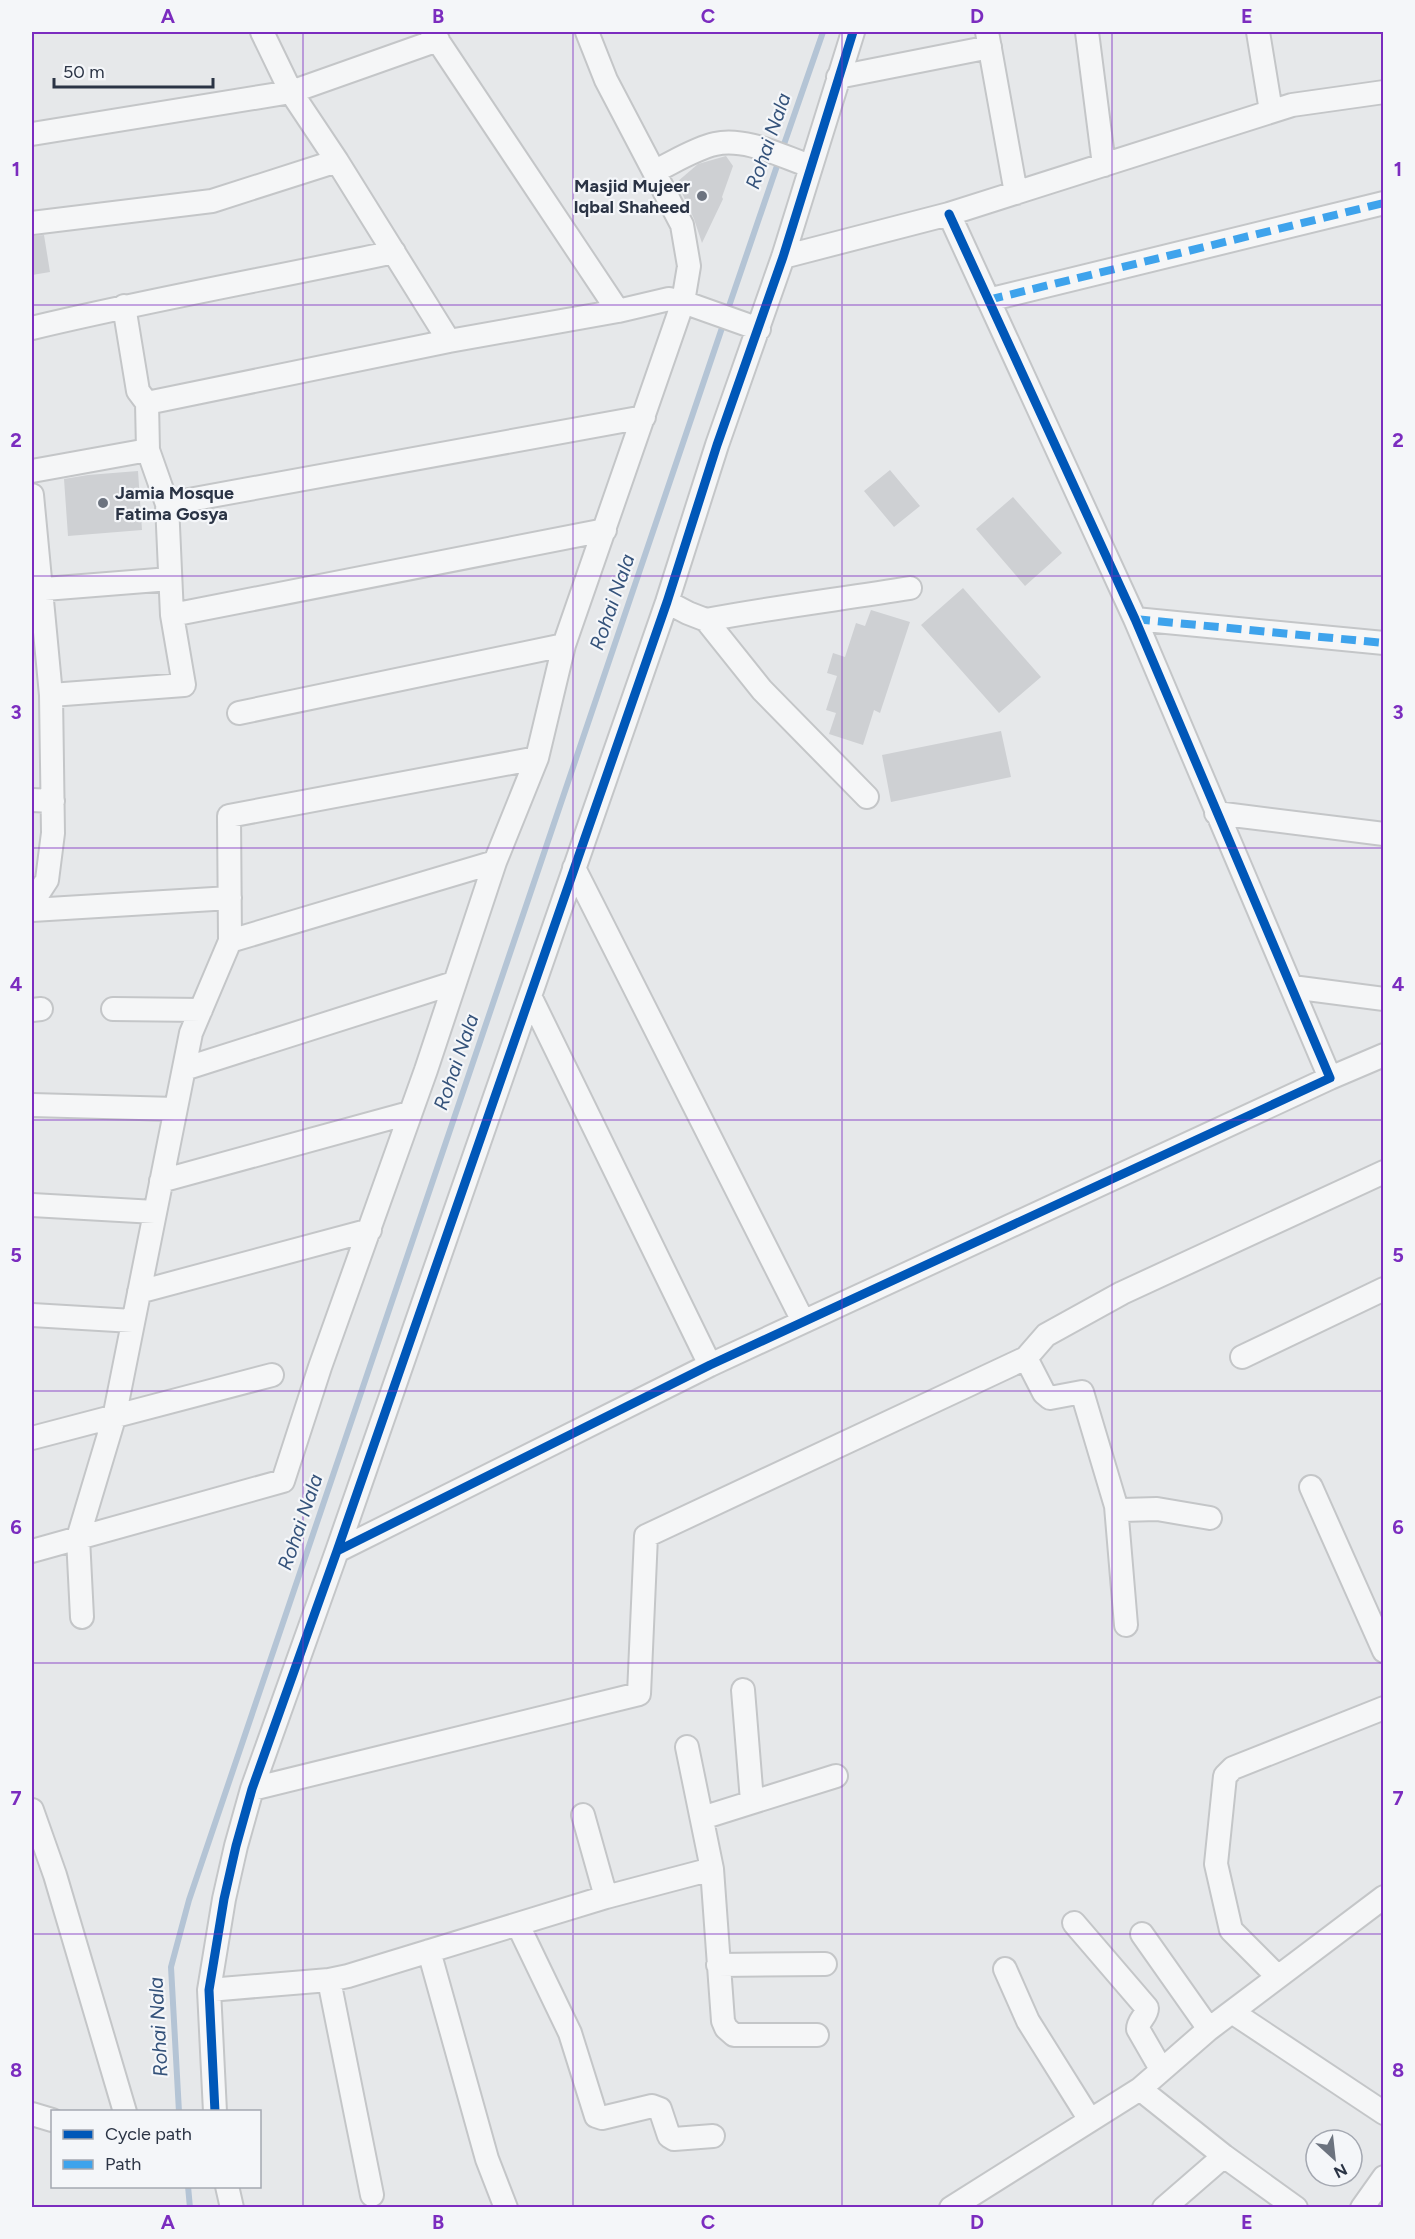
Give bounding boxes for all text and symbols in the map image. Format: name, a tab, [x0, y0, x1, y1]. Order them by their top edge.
text: A	[161, 4, 176, 28]
text: B	[432, 4, 444, 28]
text: C	[701, 4, 715, 28]
text: D	[970, 4, 984, 28]
text: E	[1241, 4, 1253, 28]
scale bar	[54, 51, 213, 89]
text: 50 m	[63, 61, 105, 83]
water label: Rohai Nala	[740, 90, 796, 192]
text: 1	[12, 157, 20, 181]
text: 1	[1394, 157, 1402, 181]
place label: Masjid Mujeer Iqbal Shaheed	[573, 175, 690, 218]
marker: Masjid Mujeer Iqbal Shaheed	[695, 189, 709, 203]
text: 2	[10, 428, 22, 452]
text: 2	[1392, 428, 1404, 452]
place label: Jamia Mosque Fatima Gosya	[115, 482, 234, 525]
marker: Jamia Mosque Fatima Gosya	[96, 496, 110, 510]
water label: Rohai Nala	[584, 551, 640, 653]
text: 3	[10, 700, 22, 724]
text: 3	[1392, 700, 1404, 724]
text: 4	[10, 972, 23, 996]
text: 4	[1392, 972, 1405, 996]
water label: Rohai Nala	[428, 1011, 484, 1113]
text: 5	[10, 1243, 22, 1267]
text: 5	[1392, 1243, 1404, 1267]
water label: Rohai Nala	[272, 1471, 328, 1573]
text: 6	[10, 1515, 22, 1539]
text: 6	[1392, 1515, 1404, 1539]
text: 7	[10, 1786, 22, 1810]
text: 7	[1392, 1786, 1404, 1810]
water label: Rohai Nala	[143, 1976, 173, 2078]
text: 8	[10, 2058, 22, 2082]
text: 8	[1392, 2058, 1404, 2082]
legend	[51, 2110, 261, 2188]
text: Cycle path	[105, 2123, 192, 2145]
north arrow	[1304, 2128, 1364, 2188]
text: Path	[105, 2153, 141, 2175]
text: N	[1331, 2160, 1350, 2182]
text: A	[161, 2210, 176, 2234]
text: B	[432, 2210, 444, 2234]
text: C	[701, 2210, 715, 2234]
text: D	[970, 2210, 984, 2234]
text: E	[1241, 2210, 1253, 2234]

